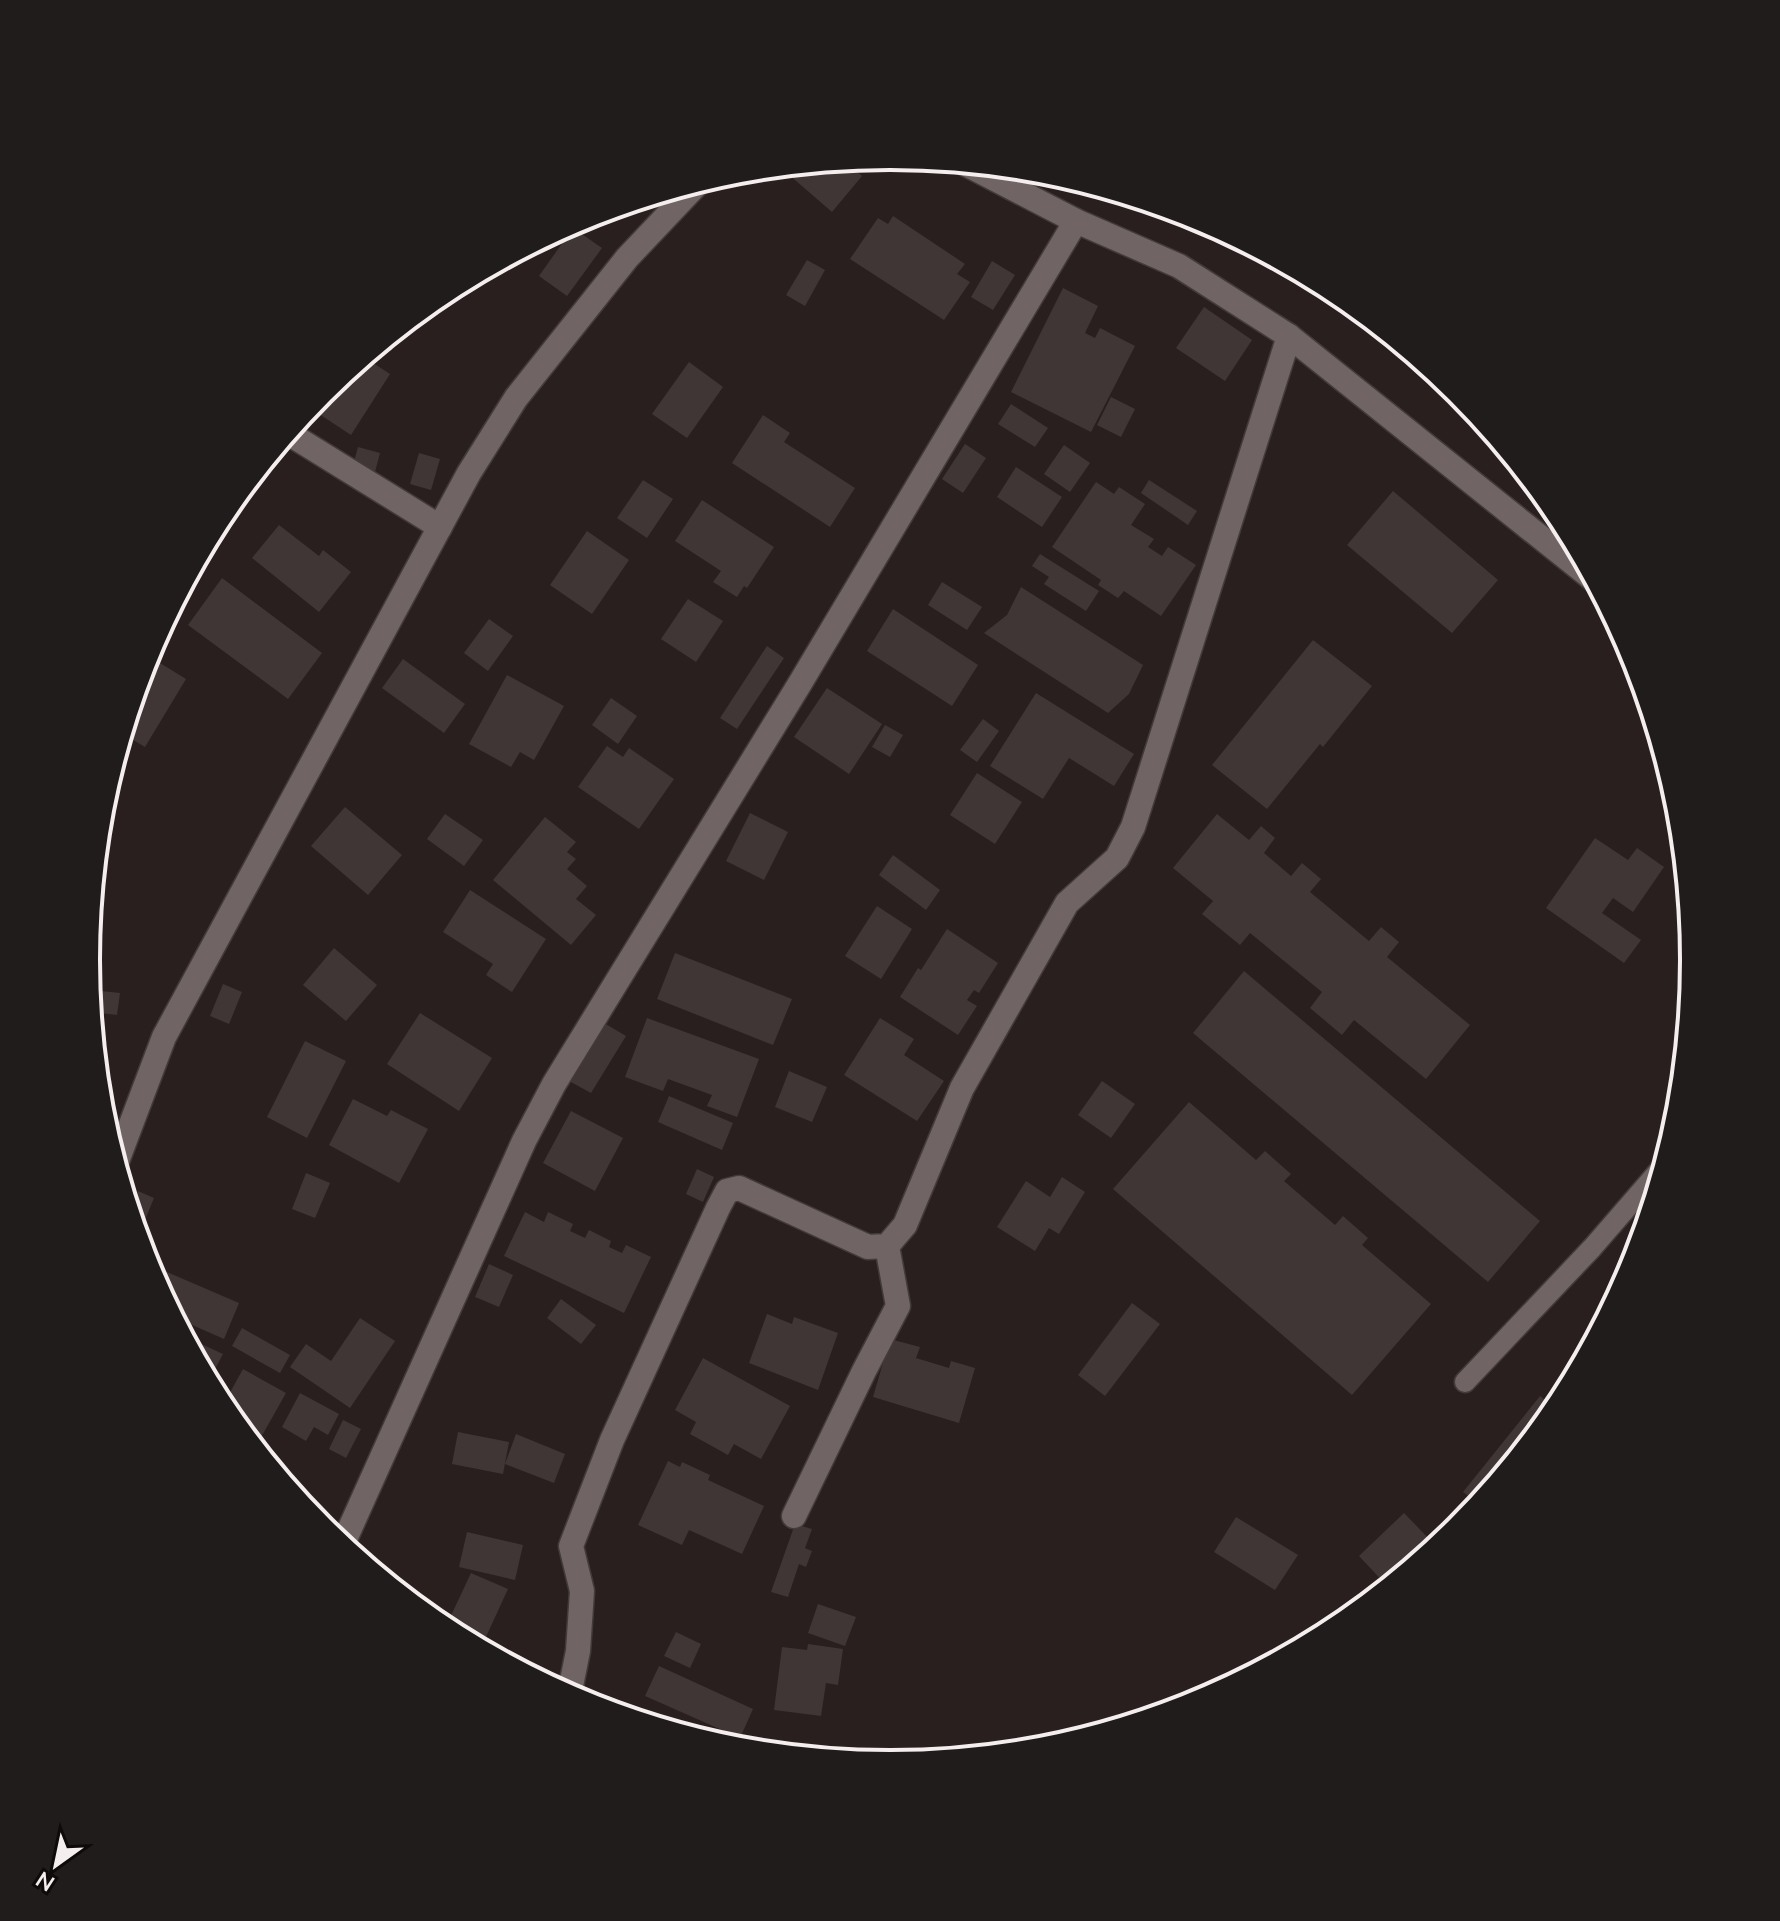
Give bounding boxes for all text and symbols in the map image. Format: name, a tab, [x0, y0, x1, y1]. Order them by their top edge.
north arrow	[16, 1825, 96, 1905]
text: N	[31, 1864, 61, 1898]

